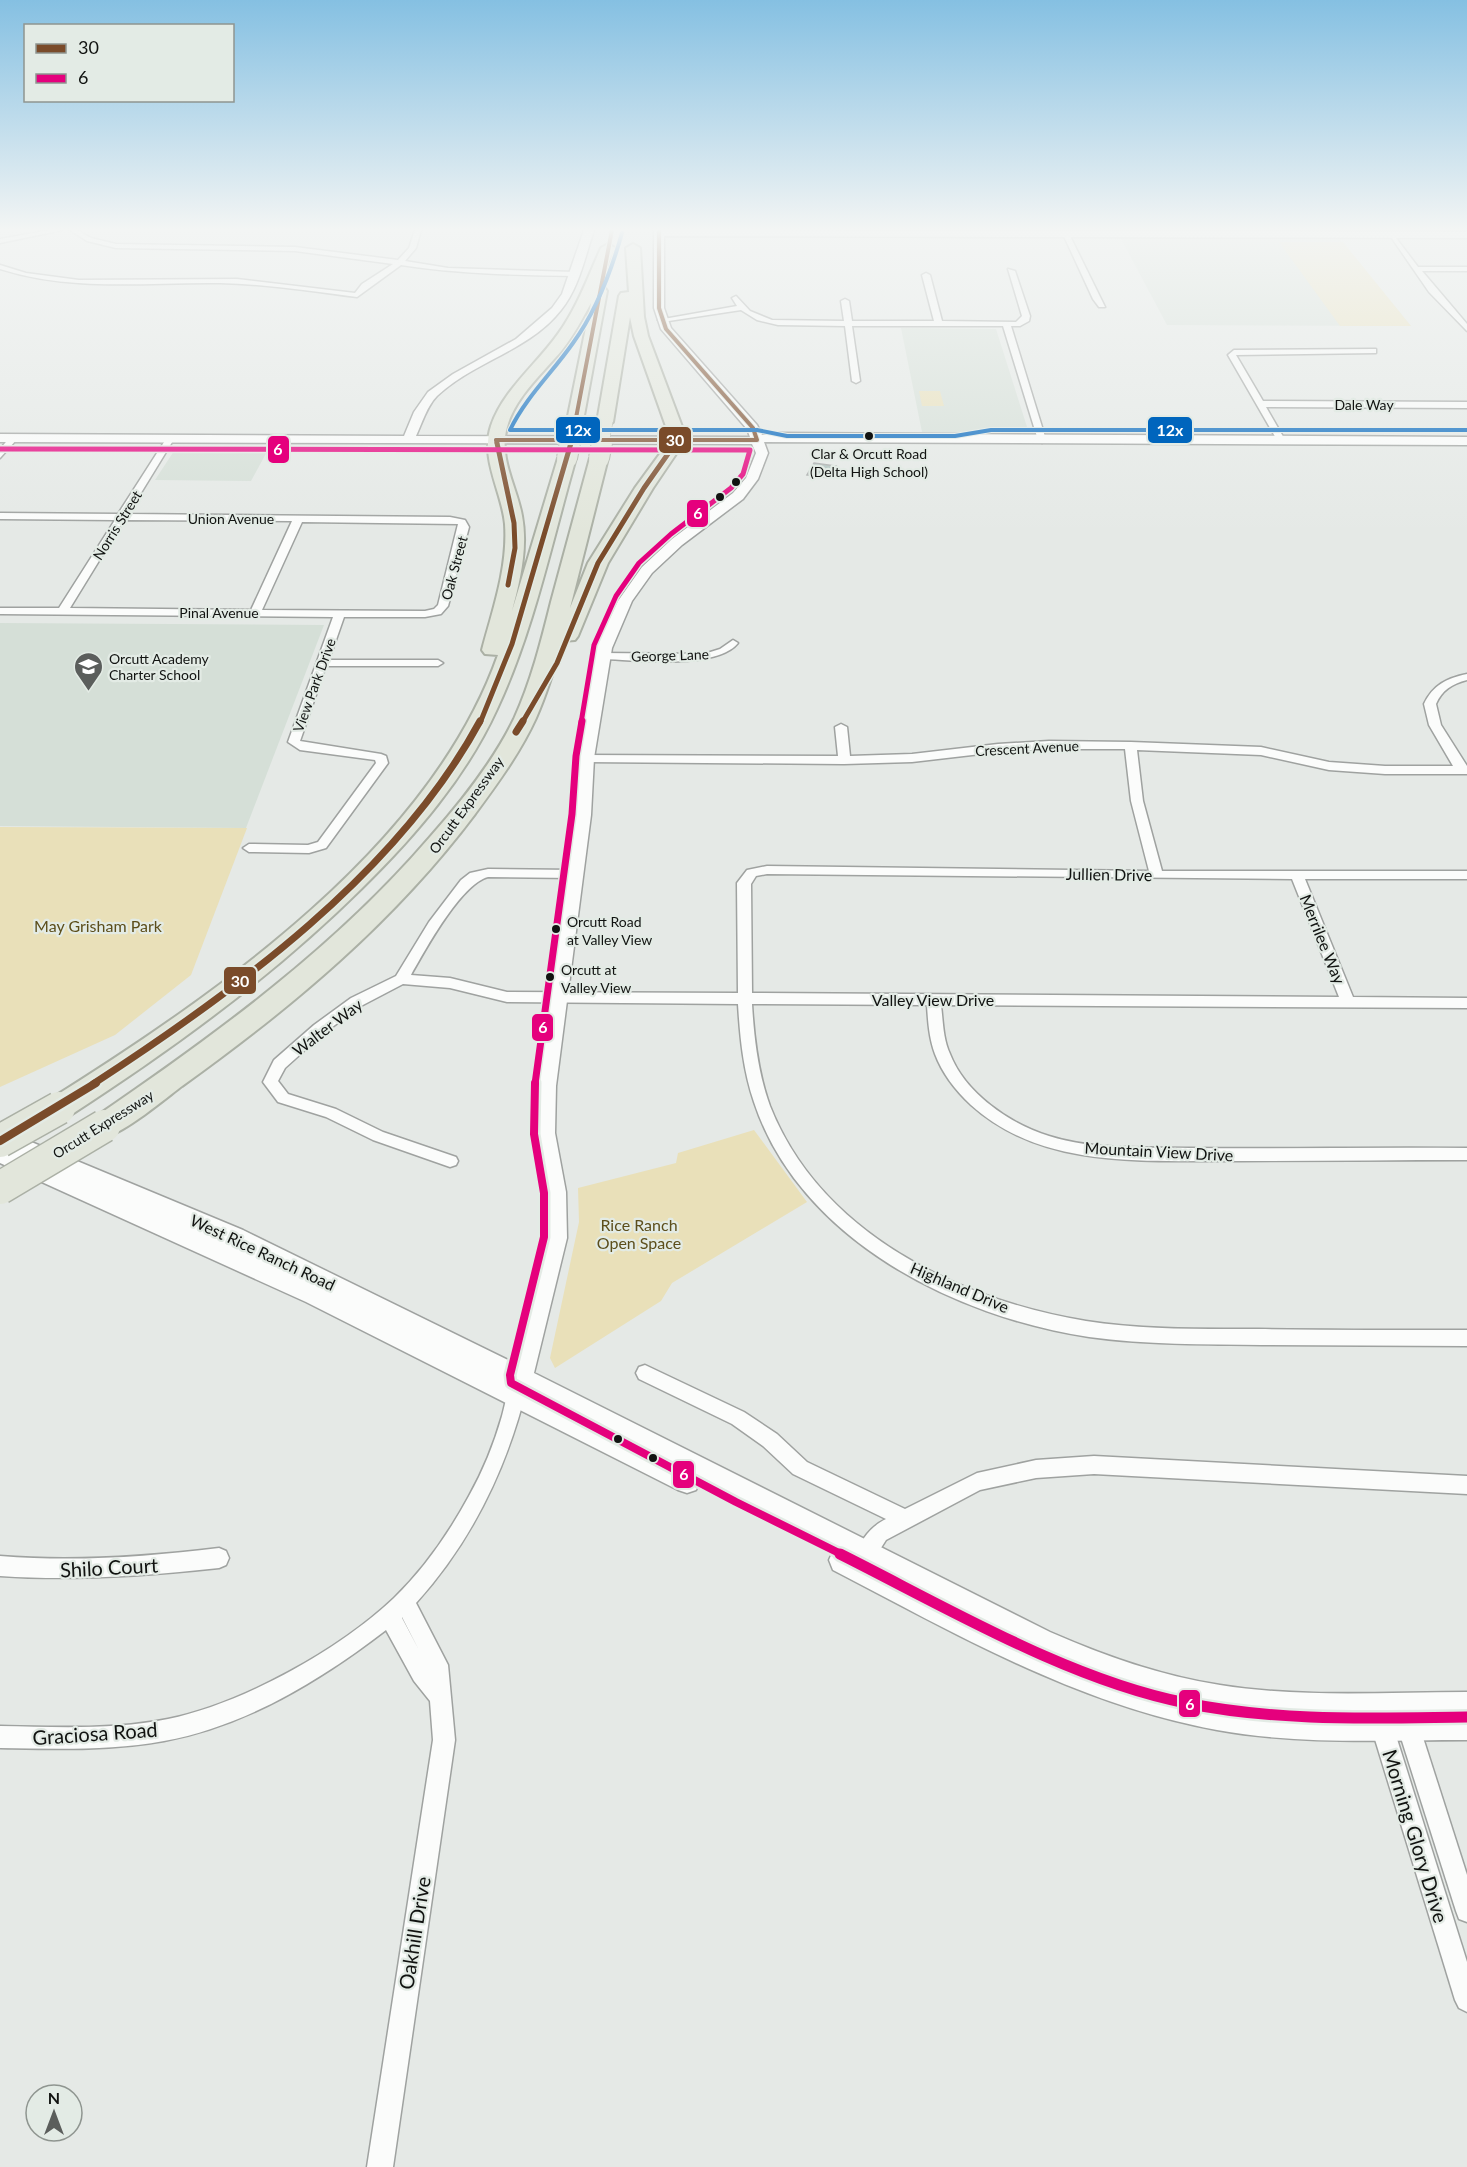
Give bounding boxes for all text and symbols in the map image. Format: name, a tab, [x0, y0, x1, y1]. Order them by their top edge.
legend	[24, 24, 234, 102]
text: 30	[78, 36, 99, 58]
text: 6	[78, 66, 88, 88]
street label: Dale Way	[1334, 396, 1394, 413]
line badge: 12x	[555, 416, 601, 444]
line badge: 12x	[1147, 416, 1193, 444]
text: 12x	[565, 420, 592, 439]
text: 12x	[1157, 420, 1184, 439]
line badge: 30	[658, 426, 692, 454]
text: 30	[666, 430, 684, 449]
marker: Clar & Orcutt Road (Delta High School)	[863, 430, 875, 442]
line badge: 6	[267, 435, 290, 464]
text: 6	[273, 439, 283, 458]
place label: Clar & Orcutt Road (Delta High School)	[810, 445, 928, 480]
unlabelled marker	[730, 476, 742, 488]
street label: Norris Street	[89, 487, 145, 563]
unlabelled marker	[714, 491, 726, 503]
line badge: 6	[686, 499, 709, 528]
text: 6	[693, 503, 703, 522]
street label: Union Avenue	[188, 510, 274, 527]
street label: Oak Street	[437, 534, 471, 602]
street label: Pinal Avenue	[179, 604, 259, 621]
street label: View Park Drive	[289, 636, 339, 734]
street label: George Lane	[631, 645, 709, 665]
school or university icon: Orcutt Academy Charter School	[72, 650, 104, 692]
place label: Orcutt Academy Charter School	[109, 650, 210, 683]
street label: Crescent Avenue	[975, 737, 1079, 759]
street label: Orcutt Expressway	[425, 753, 507, 857]
street label: Jullien Drive	[1066, 864, 1152, 884]
street label: Merrilee Way	[1296, 892, 1350, 987]
place label: Orcutt Road at Valley View	[567, 913, 652, 948]
park label: May Grisham Park	[34, 916, 163, 935]
marker: Orcutt Road at Valley View	[550, 923, 562, 935]
place label: Orcutt at Valley View	[561, 961, 631, 996]
line badge: 30	[223, 966, 257, 995]
text: 30	[231, 971, 249, 990]
marker: Orcutt at Valley View	[544, 971, 556, 983]
street label: Valley View Drive	[872, 990, 994, 1009]
street label: Walter Way	[288, 994, 366, 1059]
line badge: 6	[531, 1013, 554, 1042]
text: 6	[538, 1017, 548, 1036]
street label: Orcutt Expressway	[49, 1086, 157, 1162]
street label: Mountain View Drive	[1084, 1138, 1234, 1164]
street label: West Rice Ranch Road	[188, 1210, 338, 1294]
park label: Rice Ranch Open Space	[597, 1215, 681, 1252]
street label: Highland Drive	[908, 1258, 1012, 1316]
unlabelled marker	[612, 1433, 624, 1445]
unlabelled marker	[647, 1452, 659, 1464]
line badge: 6	[672, 1460, 695, 1489]
text: 6	[679, 1464, 689, 1483]
street label: Shilo Court	[59, 1552, 159, 1582]
line badge: 6	[1178, 1689, 1201, 1718]
text: 6	[1185, 1694, 1195, 1713]
street label: Graciosa Road	[32, 1717, 158, 1749]
street label: Morning Glory Drive	[1378, 1746, 1454, 1926]
street label: Oakhill Drive	[393, 1875, 435, 1991]
north arrow	[24, 2083, 84, 2143]
text: N	[48, 2088, 60, 2107]

